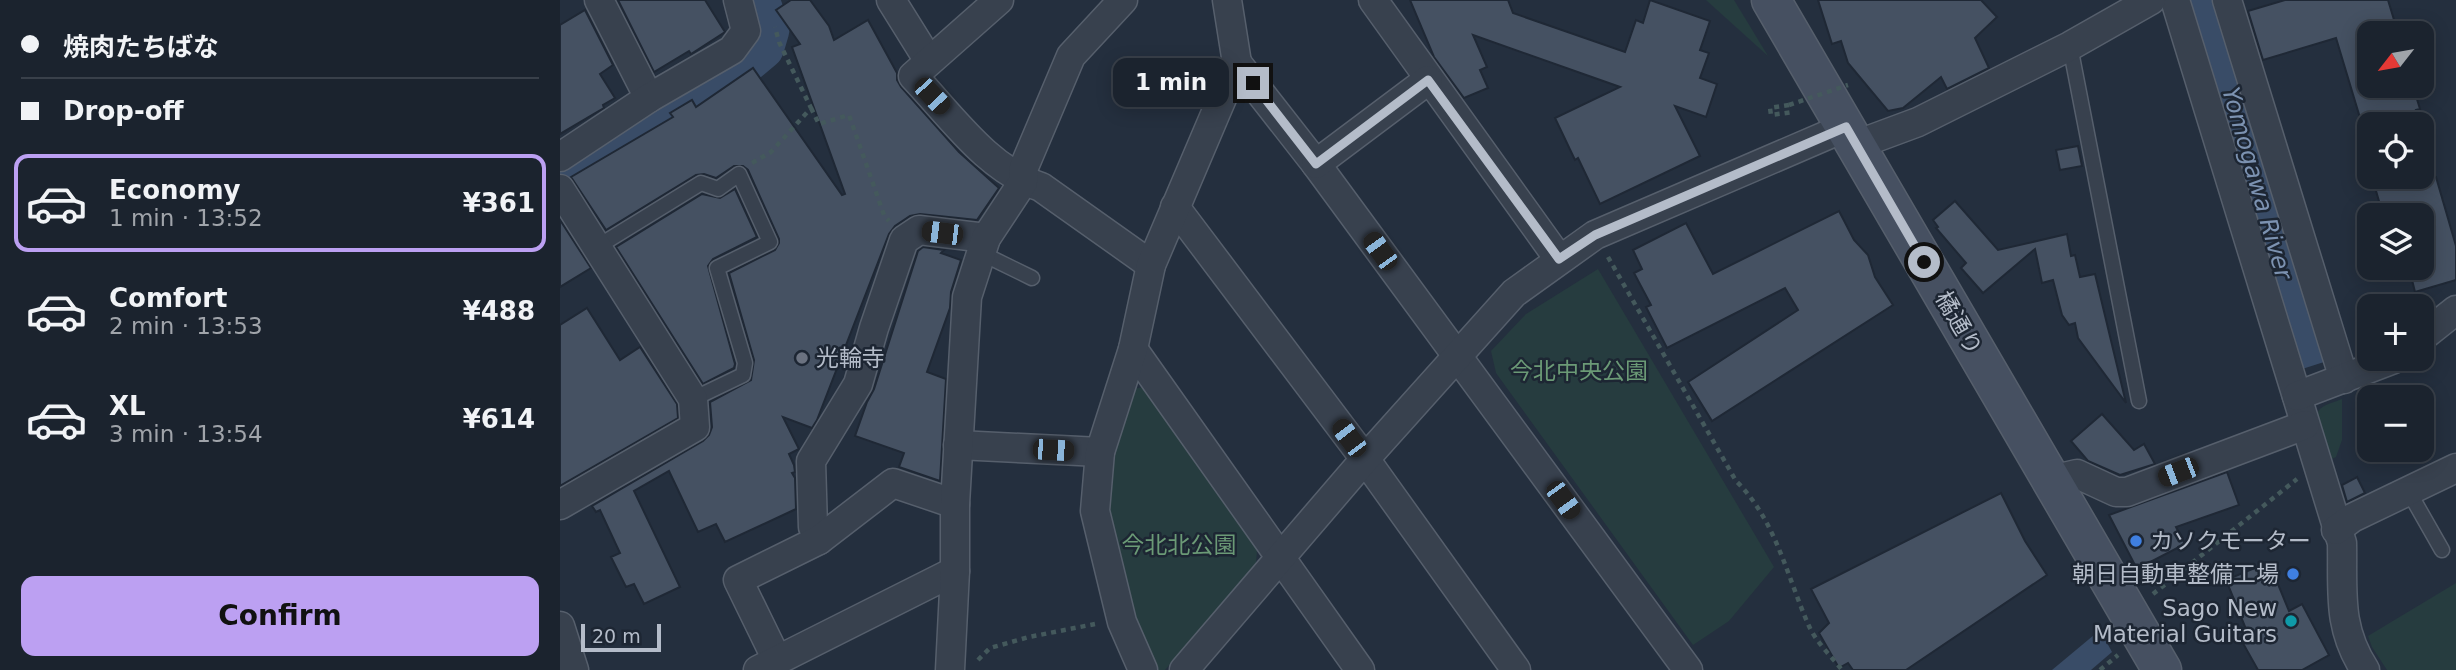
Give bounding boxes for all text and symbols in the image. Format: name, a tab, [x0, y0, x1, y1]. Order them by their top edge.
north arrow	[2357, 21, 2434, 98]
map controls	[2357, 21, 2434, 462]
text: 焼肉たちばな	[63, 32, 219, 62]
callout: 1 min	[1113, 58, 1228, 108]
route end	[1237, 67, 1269, 99]
text: 1 min	[1135, 69, 1207, 95]
car	[910, 73, 955, 119]
water label: Yomogawa River	[2216, 84, 2298, 284]
text: Drop-off	[63, 96, 184, 126]
button: locate	[2357, 112, 2434, 189]
icon: car	[25, 172, 88, 235]
text: Economy	[109, 175, 240, 205]
text: ¥361	[463, 188, 535, 218]
button: layers	[2357, 203, 2434, 280]
text: 1 min · 13:52	[109, 205, 263, 231]
car	[920, 220, 965, 246]
car	[1360, 228, 1401, 274]
route start	[1908, 246, 1940, 278]
icon: car	[25, 280, 88, 343]
text: Comfort	[109, 283, 227, 313]
street label: 橘通り	[1930, 287, 1988, 359]
button: +	[2357, 294, 2434, 371]
text: ¥488	[463, 296, 535, 326]
text: 2 min · 13:53	[109, 313, 263, 339]
place label: 光輪寺	[816, 345, 885, 371]
marker: 光輪寺	[794, 350, 810, 366]
park label: 今北中央公園	[1510, 358, 1648, 384]
button: −	[2357, 385, 2434, 462]
icon: car	[25, 388, 88, 451]
text: XL	[109, 391, 146, 421]
text: ¥614	[463, 404, 535, 434]
car	[1328, 415, 1371, 461]
text: 3 min · 13:54	[109, 421, 263, 447]
car	[1032, 438, 1075, 462]
car	[2155, 455, 2202, 489]
car	[1543, 477, 1584, 523]
place label: カソクモーター	[2150, 528, 2311, 554]
park label: 今北北公園	[1122, 532, 1237, 558]
marker: カソクモーター	[2128, 533, 2144, 549]
place label: 朝日自動車整備工場	[2072, 561, 2279, 587]
marker: 朝日自動車整備工場	[2285, 566, 2301, 582]
button: Confirm	[21, 576, 539, 656]
place label: Sago New Material Guitars	[2093, 595, 2277, 647]
marker: Sago New Material Guitars	[2283, 613, 2299, 629]
scale bar	[581, 621, 662, 653]
text: 20 m	[592, 625, 641, 647]

